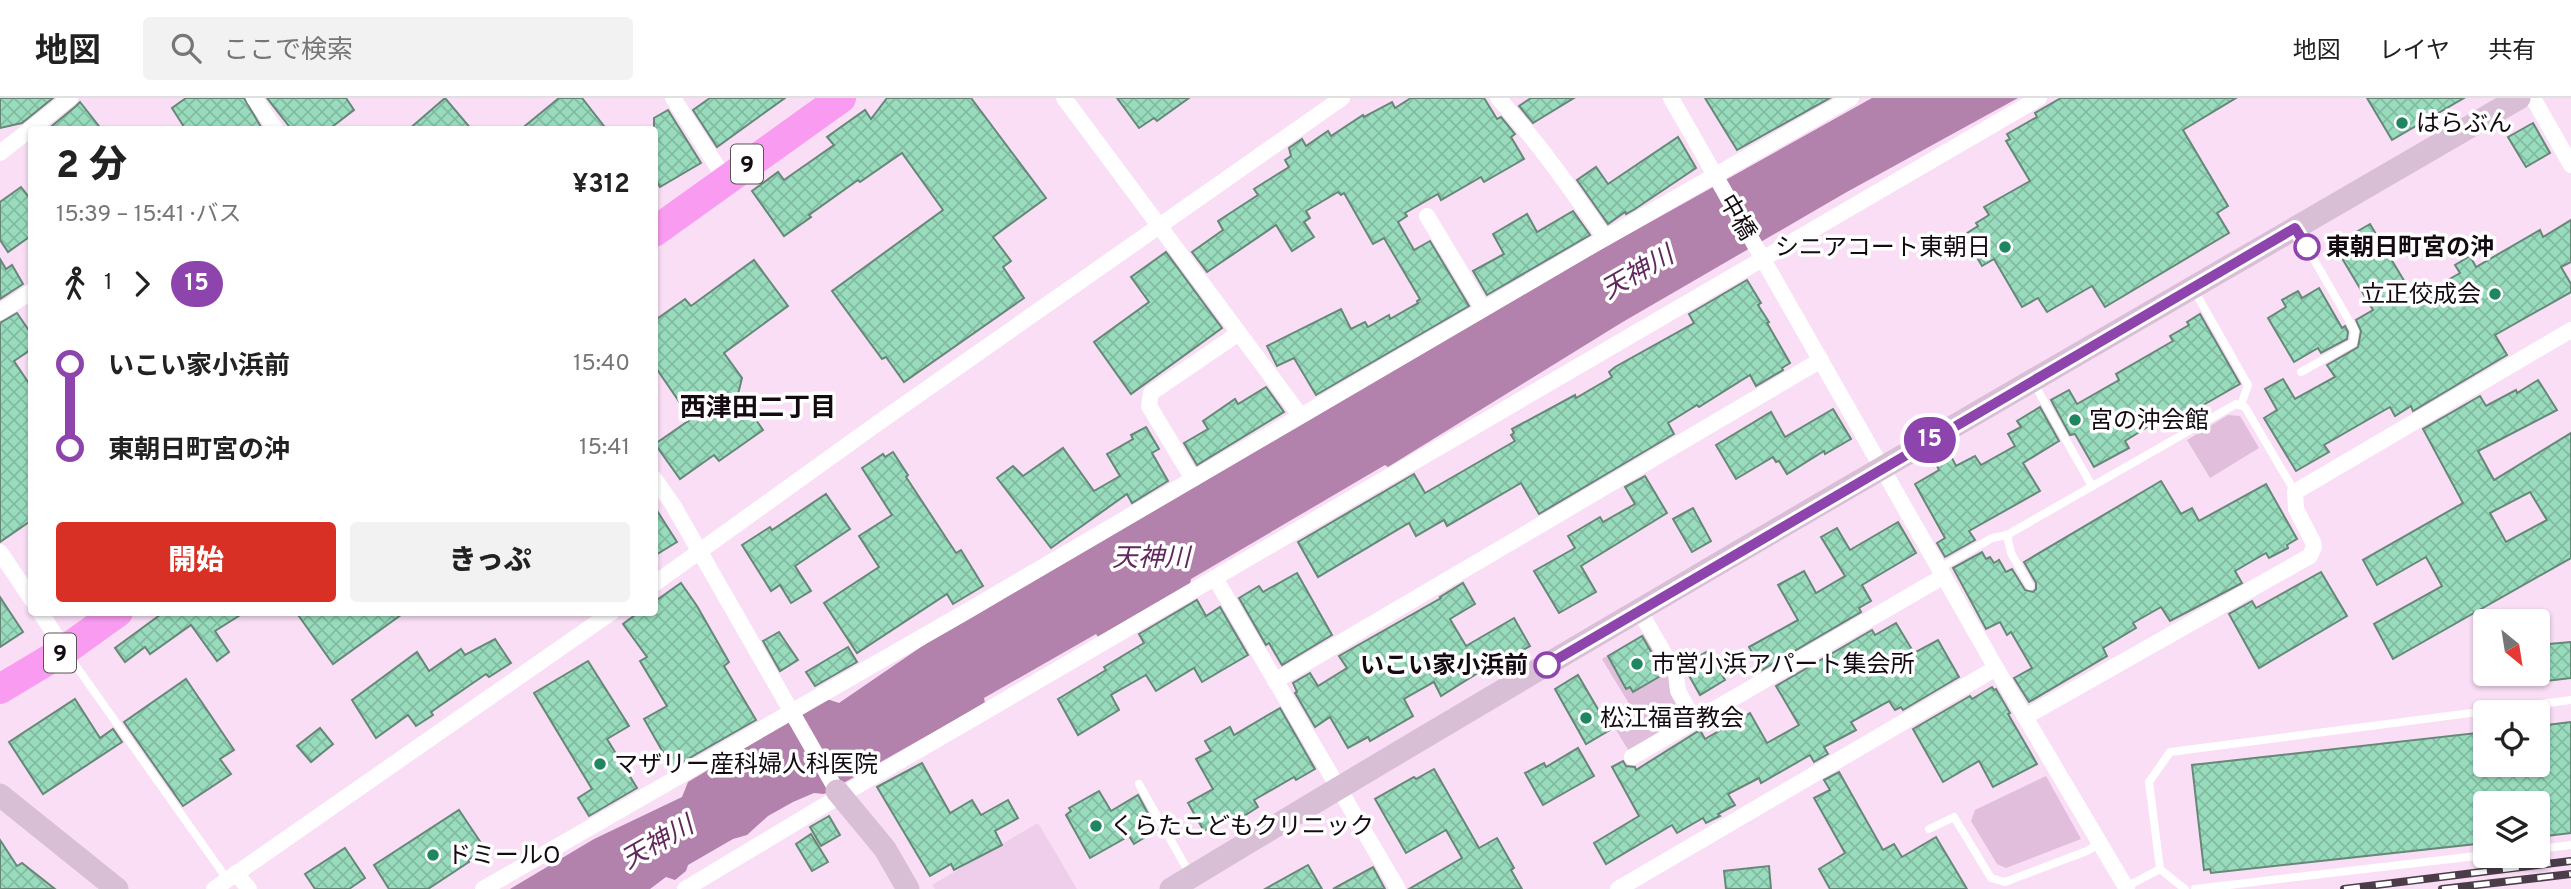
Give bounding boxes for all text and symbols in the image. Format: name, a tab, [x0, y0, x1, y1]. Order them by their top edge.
search box	[143, 17, 633, 80]
icon: search	[167, 29, 205, 67]
text: 地図	[35, 32, 101, 74]
text: ここで検索	[223, 35, 353, 68]
text: 地図	[2293, 37, 2341, 67]
text: レイヤ	[2379, 37, 2450, 67]
text: 共有	[2488, 37, 2536, 67]
place label: はらぶん	[2416, 110, 2512, 140]
marker: はらぶん	[2394, 115, 2410, 131]
text: 2 分	[56, 143, 127, 192]
road number: 9	[731, 144, 763, 184]
text: ¥312	[572, 169, 630, 202]
street label: 中橋	[1711, 190, 1761, 246]
text: 15:39 – 15:41 · バス	[56, 201, 241, 230]
place label: シニアコート東朝日	[1775, 234, 1991, 264]
marker: 東朝日町宮の沖	[2294, 234, 2320, 260]
place label: 東朝日町宮の沖	[2326, 234, 2494, 264]
water label: 天神川	[1596, 239, 1683, 308]
marker: シニアコート東朝日	[1997, 239, 2013, 255]
icon: walk	[56, 265, 94, 303]
icon: forward	[123, 265, 161, 303]
text: 1	[104, 269, 113, 298]
text: 15	[185, 269, 209, 299]
place label: 立正佼成会	[2361, 281, 2481, 311]
marker: 立正佼成会	[2487, 286, 2503, 302]
text: 15:40	[573, 350, 630, 379]
text: いこい家小浜前	[108, 351, 290, 384]
district label: 西津田二丁目	[680, 393, 836, 426]
place label: 宮の沖会館	[2089, 407, 2209, 437]
marker: 宮の沖会館	[2067, 412, 2083, 428]
line badge: 15	[1898, 417, 1962, 463]
text: 15	[1918, 425, 1942, 455]
text: 15:41	[579, 434, 630, 463]
text: 東朝日町宮の沖	[108, 435, 290, 468]
button: 開始	[56, 522, 336, 602]
button: きっぷ	[350, 522, 630, 602]
water label: 天神川	[1112, 543, 1193, 576]
north arrow	[2473, 609, 2550, 686]
map controls	[2473, 609, 2550, 868]
road number: 9	[44, 634, 76, 673]
place label: 市営小浜アパート集会所	[1651, 651, 1915, 681]
place label: いこい家小浜前	[1360, 652, 1528, 682]
marker: いこい家小浜前	[1534, 652, 1560, 678]
marker: 市営小浜アパート集会所	[1629, 656, 1645, 672]
button: locate	[2473, 700, 2550, 777]
place label: 松江福音教会	[1600, 705, 1744, 735]
marker: 松江福音教会	[1578, 710, 1594, 726]
place label: マザリー産科婦人科医院	[614, 751, 878, 781]
marker: マザリー産科婦人科医院	[592, 756, 608, 772]
button: layers	[2473, 791, 2550, 868]
water label: 天神川	[616, 809, 703, 878]
place label: くらたこどもクリニック	[1110, 813, 1374, 843]
marker: くらたこどもクリニック	[1088, 818, 1104, 834]
place label: ドミールO	[447, 842, 561, 872]
marker: ドミールO	[425, 847, 441, 863]

